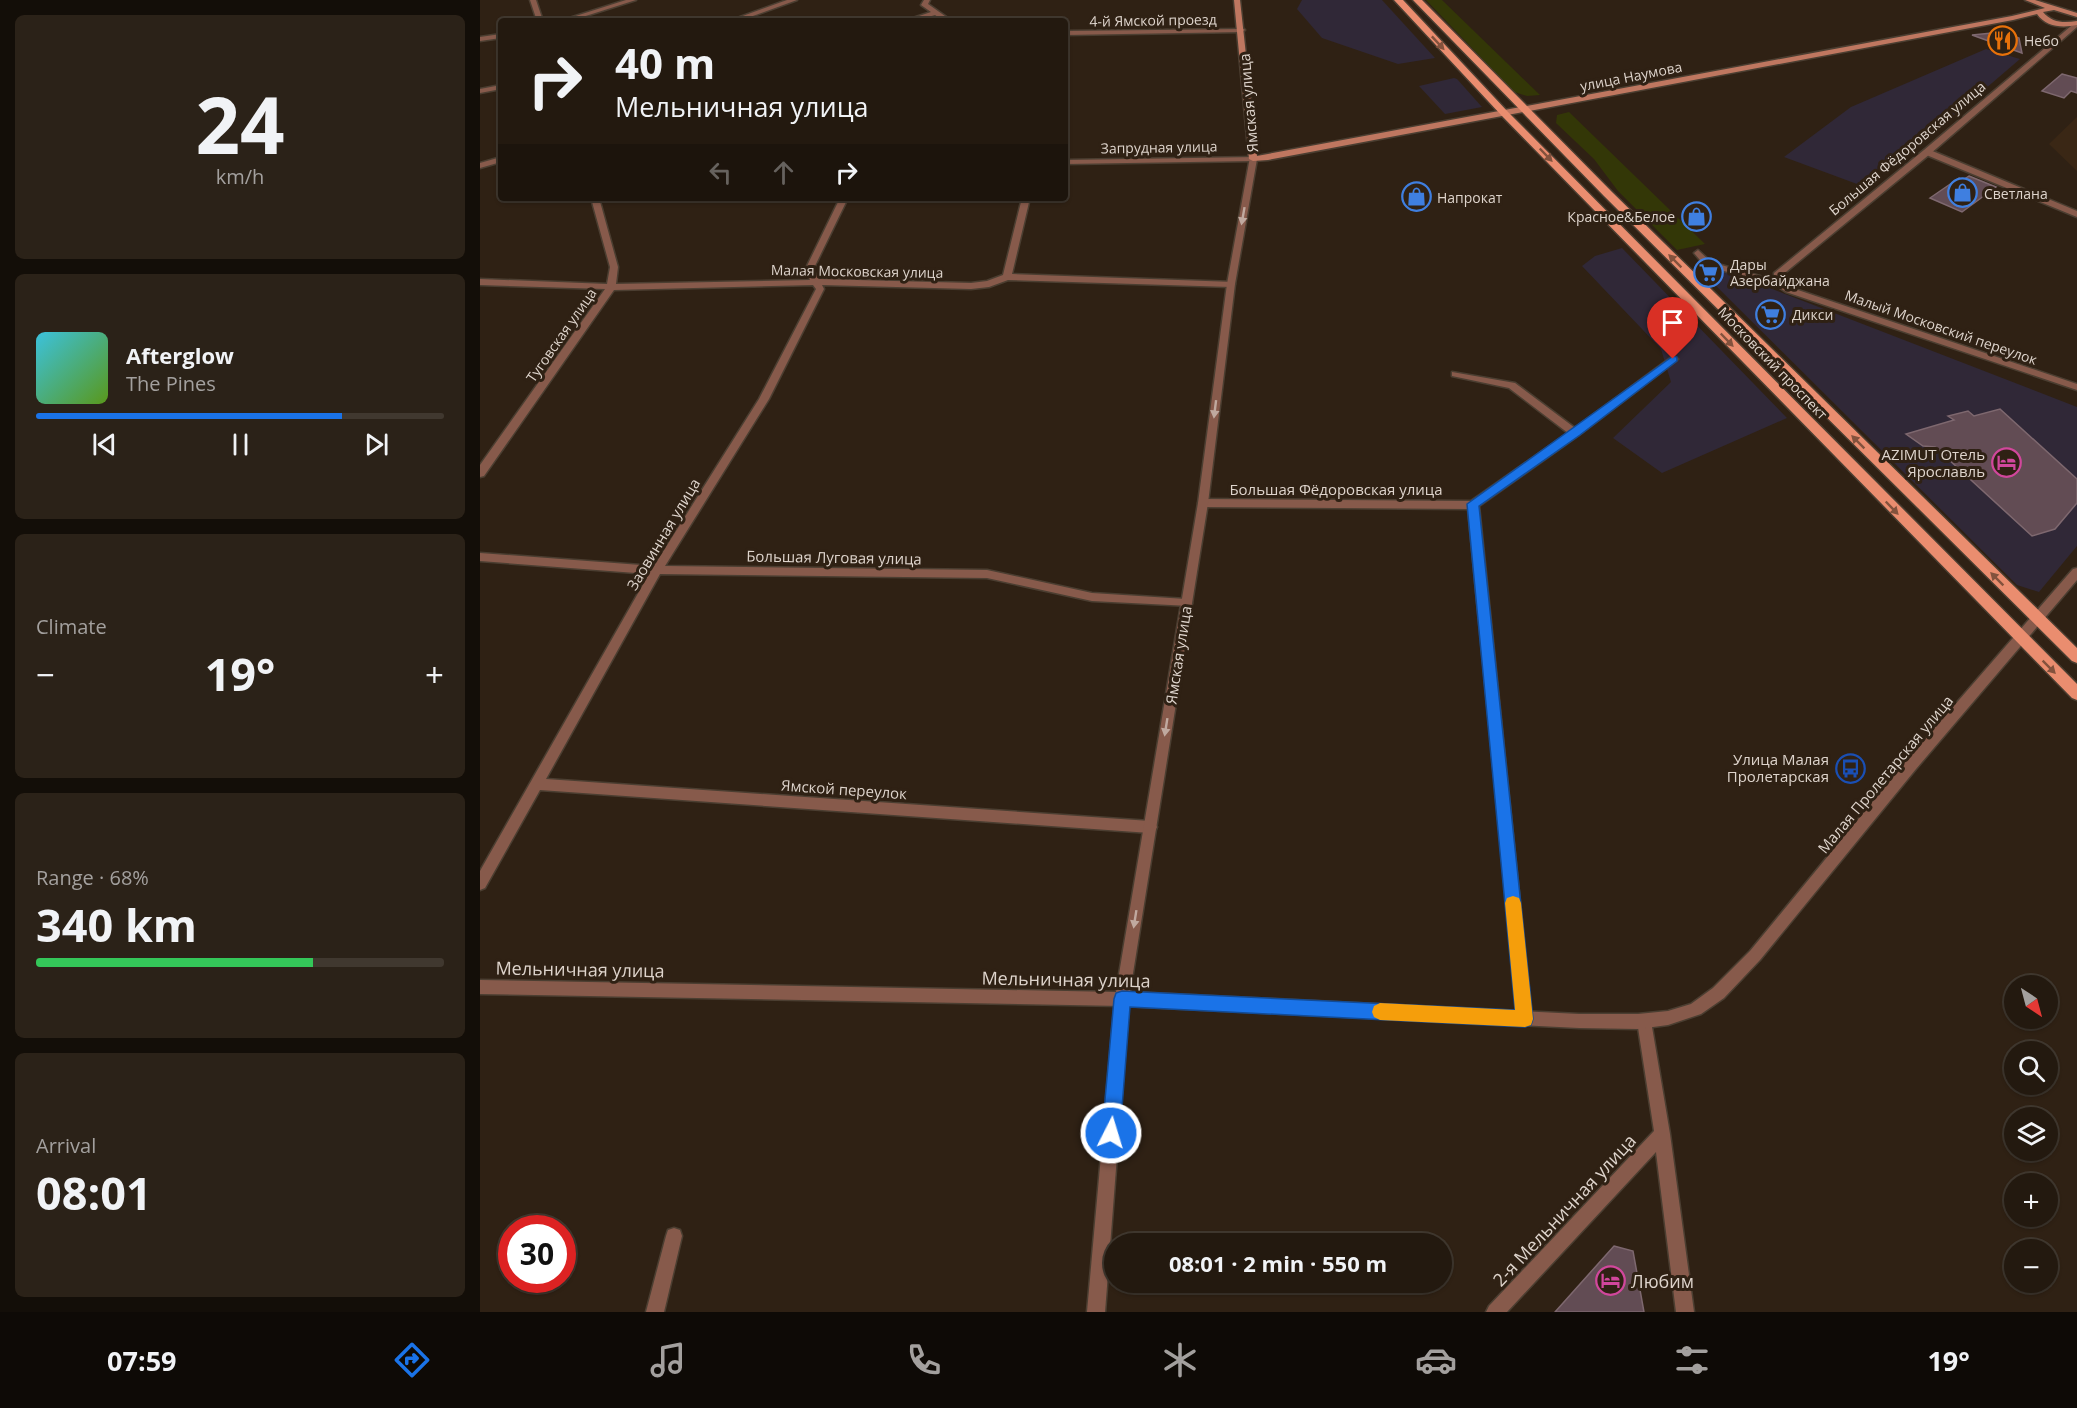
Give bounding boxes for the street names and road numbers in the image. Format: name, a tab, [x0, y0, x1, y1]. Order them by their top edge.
street label: 4-й Ямской проезд	[1089, 9, 1217, 31]
street label: Ямская улица	[1234, 53, 1262, 153]
street label: улица Наумова	[1578, 57, 1684, 95]
street label: Большая Фёдоровская улица	[1825, 77, 1989, 219]
street label: Запрудная улица	[1100, 136, 1218, 158]
street label: Малая Московская улица	[771, 260, 943, 282]
street label: Туговская улица	[521, 284, 601, 386]
street label: Малый Московский переулок	[1842, 285, 2040, 369]
street label: Московский проспект	[1714, 303, 1832, 424]
street label: Заовинная улица	[622, 474, 704, 594]
street label: Большая Фёдоровская улица	[1229, 479, 1443, 499]
street label: Большая Луговая улица	[746, 545, 922, 569]
street label: Ямская улица	[1160, 604, 1196, 706]
street label: Малая Пролетарская улица	[1813, 691, 1957, 857]
street label: Ямской переулок	[780, 775, 908, 803]
street label: Мельничная улица	[495, 956, 665, 982]
street label: Мельничная улица	[981, 966, 1151, 992]
street label: 2-я Мельничная улица	[1487, 1129, 1641, 1291]

